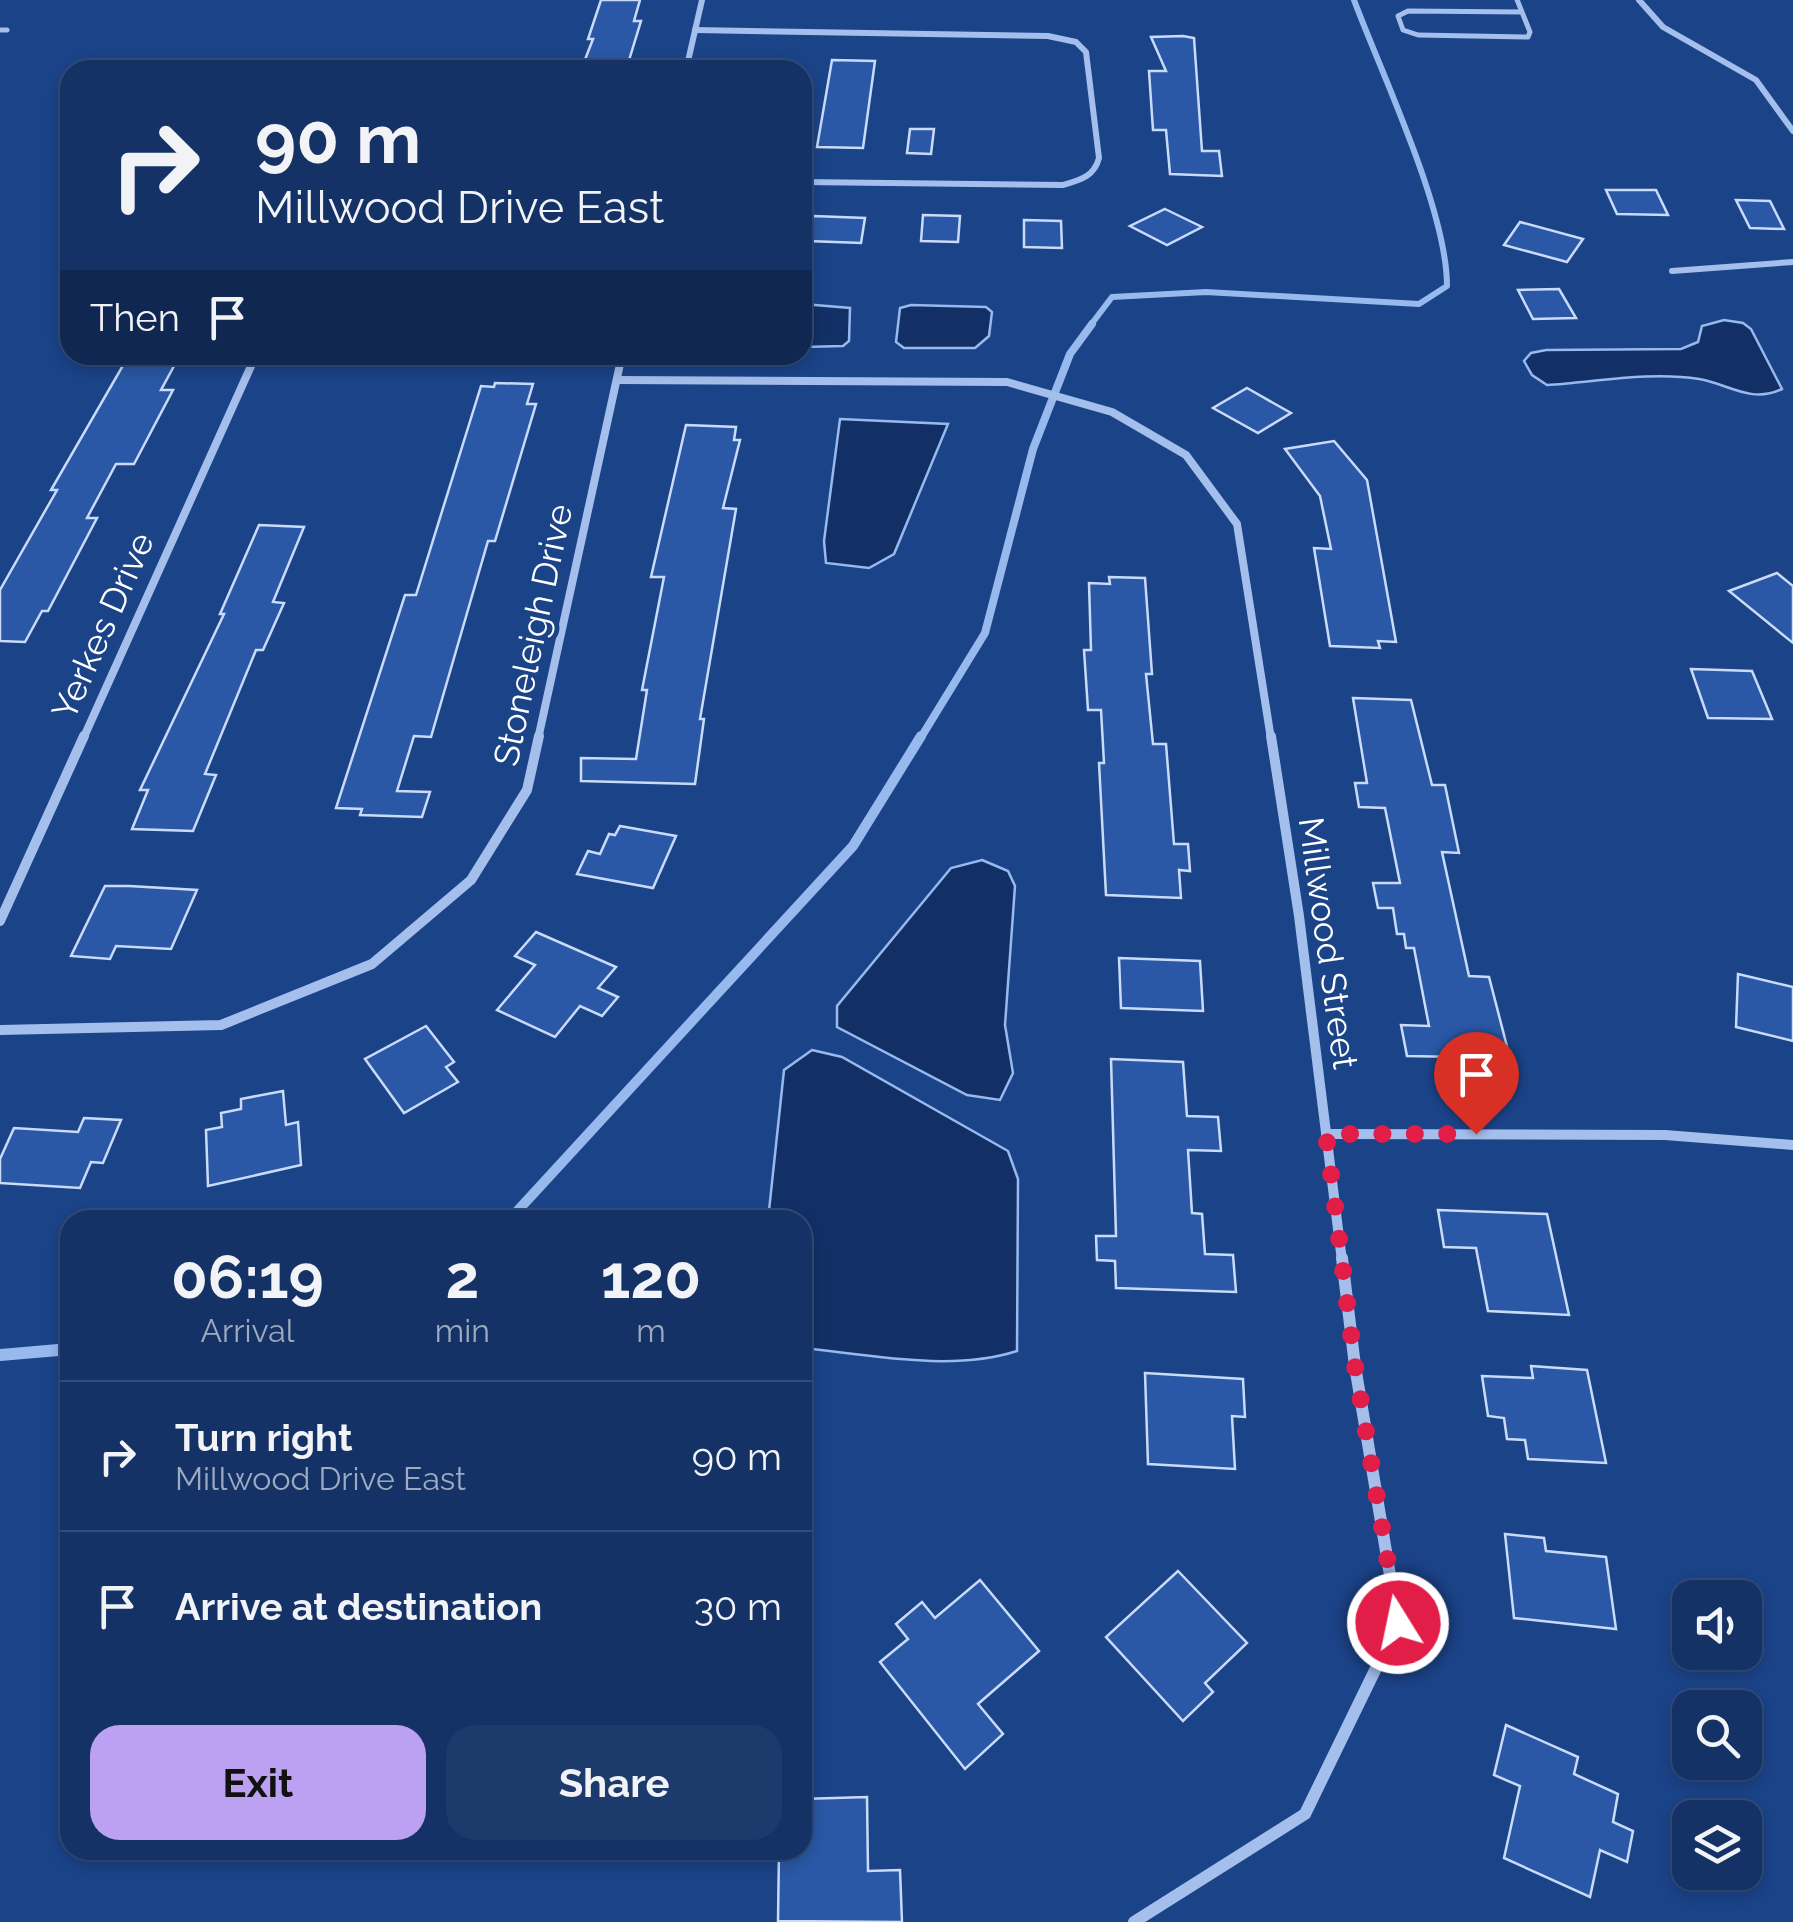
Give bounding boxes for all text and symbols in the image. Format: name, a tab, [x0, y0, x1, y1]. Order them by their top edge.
text: 90 m	[255, 97, 421, 179]
icon: right	[90, 100, 220, 230]
text: Millwood Drive East	[255, 181, 664, 234]
icon: arrive	[200, 290, 255, 345]
text: Then	[90, 295, 180, 340]
street label: Stoneleigh Drive	[485, 500, 580, 769]
street label: Yerkes Drive	[43, 526, 162, 725]
street label: Millwood Street	[1291, 814, 1367, 1072]
pin	[1434, 1032, 1519, 1135]
icon: arrive	[1449, 1047, 1504, 1102]
text: 06:19	[171, 1242, 324, 1312]
text: 2	[445, 1242, 479, 1312]
text: 120	[601, 1242, 701, 1312]
text: Arrival	[200, 1312, 294, 1349]
text: min	[435, 1312, 490, 1349]
text: m	[636, 1312, 666, 1349]
text: Turn right	[175, 1415, 352, 1460]
icon: right	[90, 1429, 145, 1484]
text: 90 m	[692, 1434, 782, 1479]
text: Millwood Drive East	[175, 1460, 466, 1497]
position arrow	[1346, 1571, 1450, 1675]
icon: arrive	[90, 1579, 145, 1634]
map controls	[1672, 1580, 1762, 1890]
button: sound	[1672, 1580, 1762, 1670]
text: Arrive at destination	[175, 1584, 542, 1629]
text: 30 m	[694, 1584, 782, 1629]
button: search	[1672, 1690, 1762, 1780]
button: Exit	[90, 1725, 426, 1840]
button: Share	[446, 1725, 782, 1840]
button: layers	[1672, 1800, 1762, 1890]

